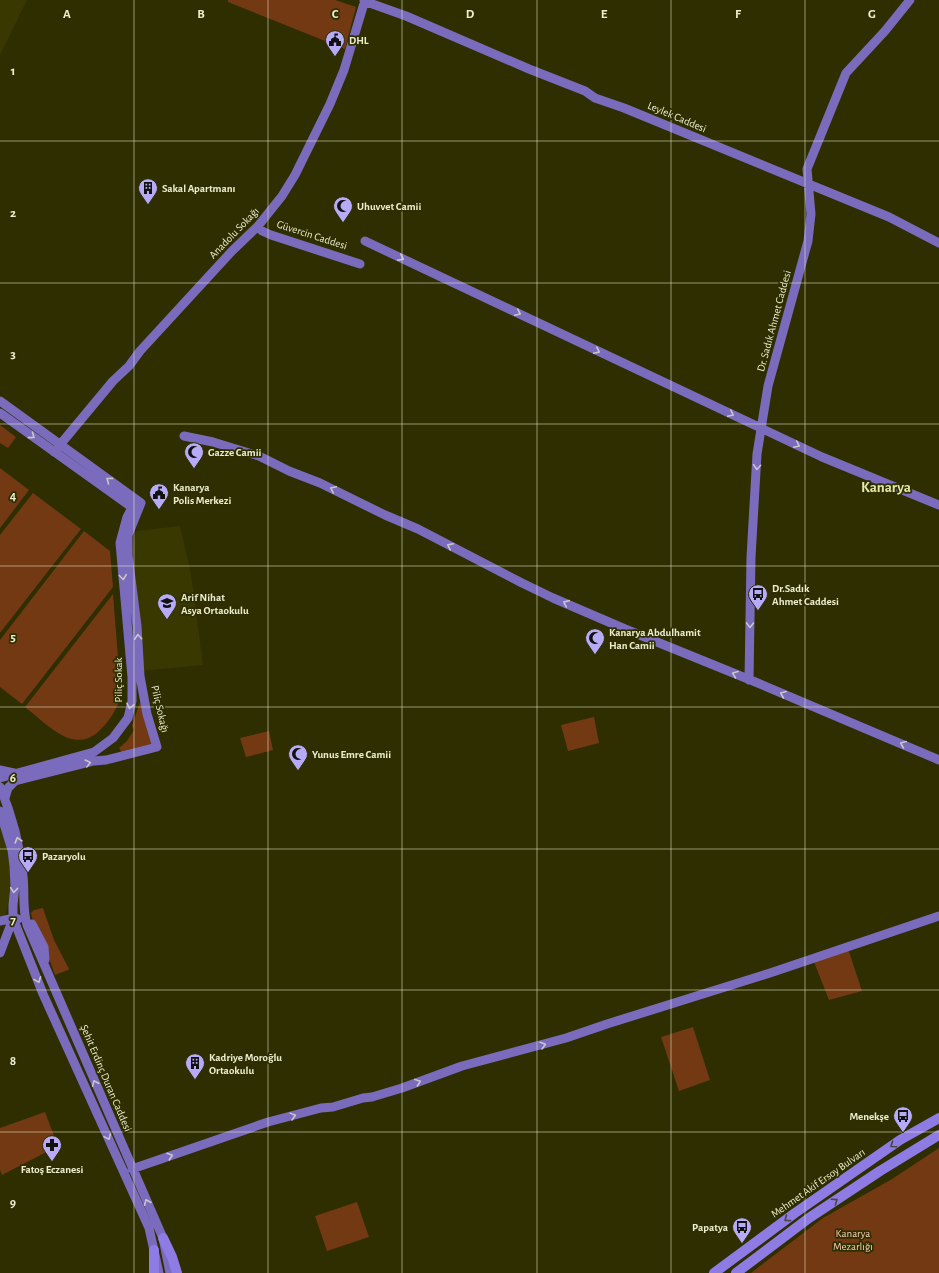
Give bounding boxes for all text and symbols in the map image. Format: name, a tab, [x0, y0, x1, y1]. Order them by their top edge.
text: A	[63, 8, 71, 21]
text: B	[197, 8, 205, 21]
text: C	[332, 8, 339, 21]
text: D	[466, 8, 475, 21]
text: E	[601, 8, 608, 21]
text: F	[735, 8, 742, 21]
text: G	[868, 8, 876, 21]
public building icon: DHL	[324, 29, 346, 57]
place label: DHL	[349, 35, 369, 46]
text: 1	[11, 65, 15, 78]
street label: Leylek Caddesi	[646, 100, 708, 134]
building icon: Sakal Apartmanı	[137, 177, 159, 205]
place label: Sakal Apartmanı	[162, 183, 236, 194]
mosque icon: Uhuvvet Camii	[332, 195, 354, 223]
place label: Uhuvvet Camii	[357, 201, 421, 212]
street label: Anadolu Sokağı	[207, 205, 261, 261]
text: 2	[10, 207, 16, 220]
street label: Güvercin Caddesi	[275, 218, 349, 252]
one-way arrow	[396, 253, 404, 261]
street label: Dr. Sadık Ahmet Caddesi	[755, 269, 793, 373]
one-way arrow	[514, 308, 521, 316]
one-way arrow	[593, 346, 601, 354]
text: 3	[10, 348, 16, 361]
one-way arrow	[727, 409, 734, 417]
one-way arrow	[27, 431, 34, 438]
one-way arrow	[793, 440, 800, 448]
mosque icon: Gazze Camii	[183, 441, 205, 469]
place label: Gazze Camii	[208, 447, 262, 458]
one-way arrow	[752, 464, 761, 470]
one-way arrow	[106, 477, 113, 485]
district label: Kanarya	[861, 480, 911, 495]
public building icon: Kanarya Polis Merkezi	[148, 482, 170, 510]
place label: Kanarya Polis Merkezi	[173, 482, 231, 506]
one-way arrow	[330, 486, 337, 494]
text: 4	[10, 490, 17, 503]
one-way arrow	[446, 543, 454, 551]
one-way arrow	[118, 574, 127, 580]
bus stop icon: Dr.Sadık Ahmet Caddesi	[747, 583, 769, 611]
place label: Dr.Sadık Ahmet Caddesi	[772, 583, 839, 607]
school or university icon: Arif Nihat Asya Ortaokulu	[156, 592, 178, 620]
place label: Arif Nihat Asya Ortaokulu	[181, 592, 249, 616]
one-way arrow	[563, 600, 570, 608]
one-way arrow	[746, 622, 754, 628]
mosque icon: Kanarya Abdulhamit Han Camii	[584, 627, 606, 655]
place label: Kanarya Abdulhamit Han Camii	[609, 627, 701, 651]
text: 5	[10, 631, 16, 644]
one-way arrow	[133, 634, 142, 640]
street label: Piliç Sokak	[113, 657, 124, 703]
one-way arrow	[731, 670, 738, 678]
street label: Piliç Sokağı	[149, 684, 171, 734]
one-way arrow	[780, 691, 788, 699]
one-way arrow	[127, 703, 135, 709]
one-way arrow	[900, 741, 908, 749]
mosque icon: Yunus Emre Camii	[287, 743, 309, 771]
place label: Yunus Emre Camii	[312, 749, 391, 760]
one-way arrow	[85, 759, 91, 767]
text: 6	[10, 772, 16, 785]
one-way arrow	[14, 837, 22, 843]
bus stop icon: Pazaryolu	[17, 845, 39, 873]
place label: Pazaryolu	[42, 851, 86, 862]
one-way arrow	[10, 887, 19, 893]
text: 7	[10, 914, 16, 927]
one-way arrow	[33, 977, 41, 984]
street label: Şehit Erdinç Duran Caddesi	[78, 1023, 134, 1133]
one-way arrow	[539, 1041, 546, 1050]
building icon: Kadriye Moroğlu Ortaokulu	[184, 1052, 206, 1080]
place label: Kadriye Moroğlu Ortaokulu	[209, 1052, 282, 1076]
text: 8	[10, 1055, 16, 1068]
one-way arrow	[415, 1078, 422, 1087]
one-way arrow	[92, 1080, 100, 1087]
bus stop icon: Menekşe	[892, 1105, 914, 1133]
place label: Menekşe	[849, 1111, 889, 1122]
one-way arrow	[290, 1112, 296, 1120]
pharmacy icon: Fatoş Eczanesi	[41, 1134, 63, 1162]
one-way arrow	[103, 1134, 111, 1141]
one-way arrow	[891, 1140, 898, 1147]
street label: Mehmet Akif Ersoy Bulvarı	[769, 1146, 867, 1220]
one-way arrow	[166, 1153, 173, 1161]
place label: Fatoş Eczanesi	[21, 1164, 83, 1175]
text: 9	[10, 1197, 16, 1210]
one-way arrow	[831, 1198, 838, 1206]
one-way arrow	[144, 1199, 152, 1207]
one-way arrow	[784, 1215, 791, 1222]
bus stop icon: Papatya	[731, 1216, 753, 1244]
place label: Papatya	[692, 1222, 729, 1233]
park label: Kanarya Mezarlığı	[833, 1228, 873, 1252]

